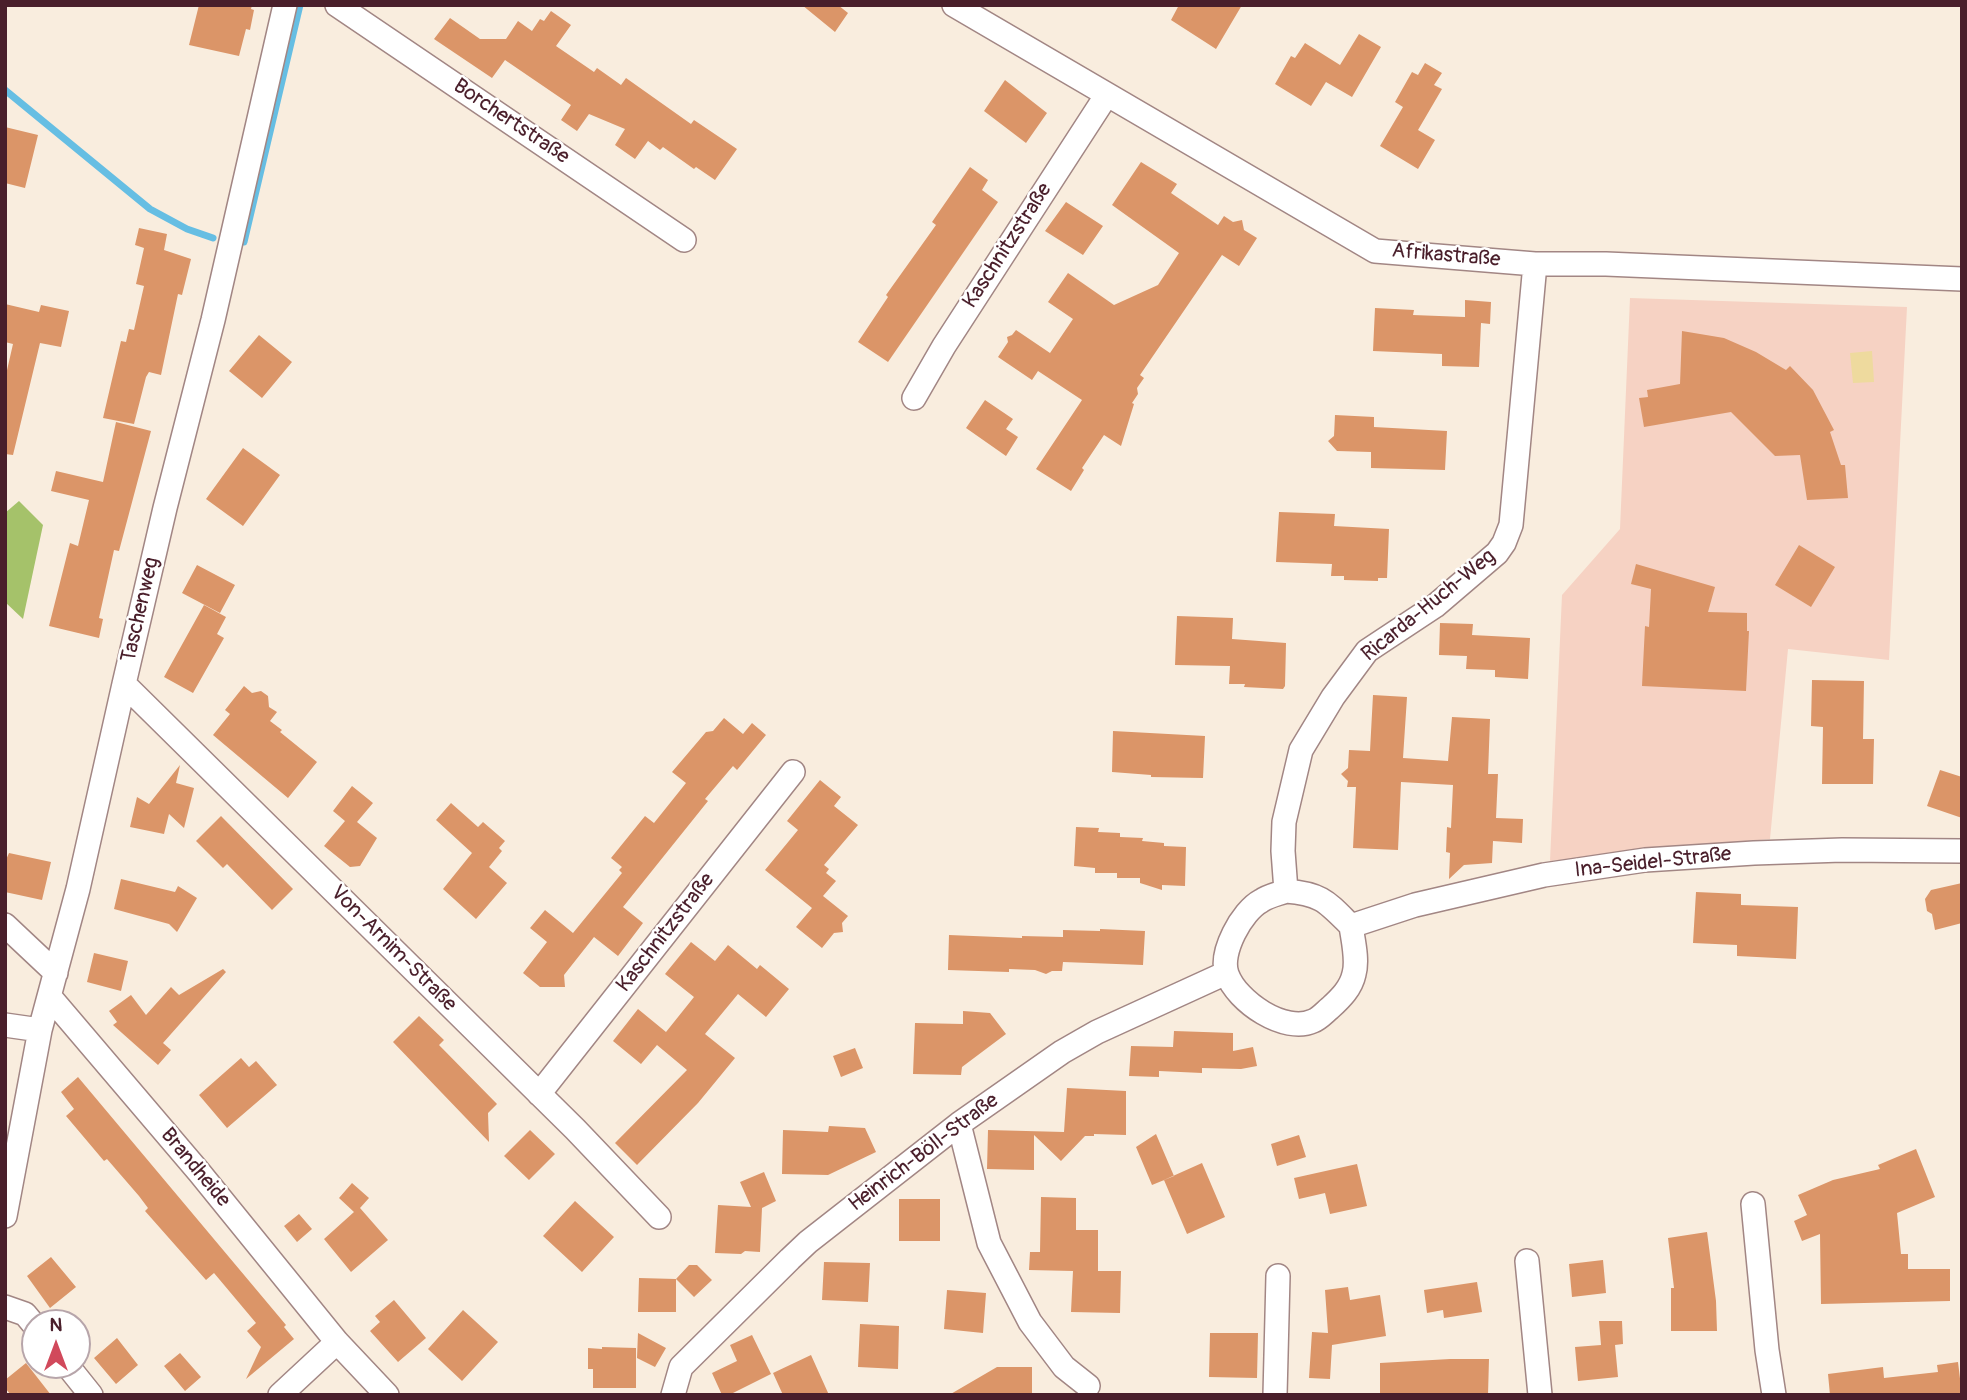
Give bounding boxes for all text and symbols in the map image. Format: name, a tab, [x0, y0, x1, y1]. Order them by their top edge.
street label: Borchertstraße	[448, 74, 574, 170]
street label: Kaschnitzstraße	[958, 179, 1058, 313]
street label: Afrikastraße	[1391, 239, 1501, 273]
street label: Ricarda-Huch-Weg	[1357, 544, 1501, 668]
street label: Taschenweg	[117, 555, 165, 665]
street label: Ina-Seidel-Straße	[1573, 842, 1733, 884]
street label: Kaschnitzstraße	[612, 868, 720, 998]
street label: Von-Arnim-Straße	[325, 881, 461, 1017]
street label: Heinrich-Böll-Straße	[844, 1088, 1004, 1218]
street label: Brandheide	[155, 1123, 235, 1213]
north arrow	[21, 1309, 91, 1379]
text: N	[50, 1313, 62, 1337]

